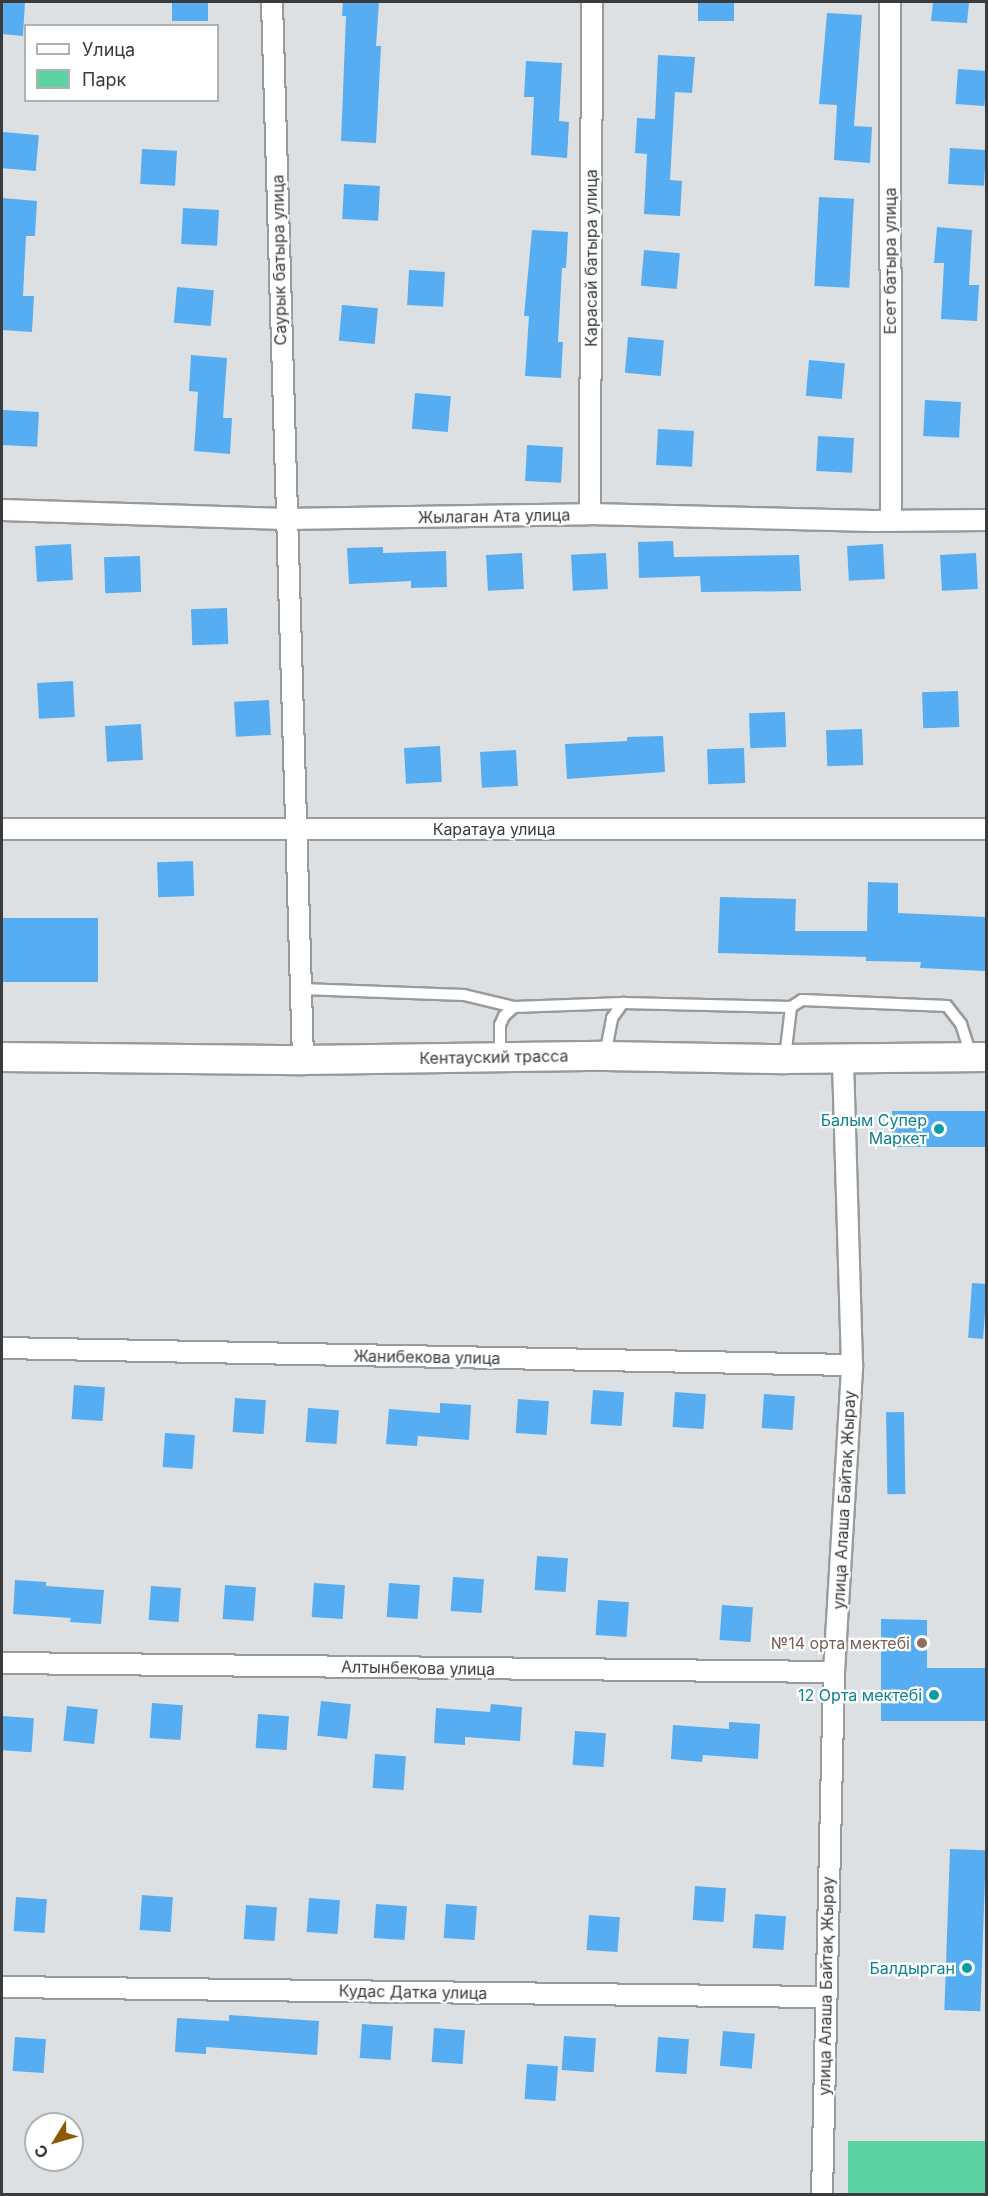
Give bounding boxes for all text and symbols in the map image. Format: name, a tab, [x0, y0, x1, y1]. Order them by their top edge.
legend	[24, 24, 219, 102]
text: Улица	[82, 39, 135, 60]
text: Парк	[82, 69, 126, 90]
street label: Карасай батыра улица	[581, 169, 601, 347]
street label: Саурык батыра улица	[268, 174, 290, 346]
street label: Есет батыра улица	[880, 188, 900, 334]
street label: Жылаган Ата улица	[418, 505, 570, 527]
street label: Каратауа улица	[433, 819, 555, 839]
street label: Кентауский трасса	[419, 1046, 569, 1068]
place label: Балым Супер Маркет	[821, 1110, 927, 1148]
marker: Балым Супер Маркет	[932, 1122, 946, 1136]
street label: Жанибекова улица	[353, 1346, 501, 1368]
street label: улица Алаша Байтақ Жырау	[829, 1390, 859, 1610]
place label: №14 орта мектебі	[771, 1633, 910, 1653]
marker: №14 орта мектебі	[915, 1636, 929, 1650]
street label: Алтынбекова улица	[341, 1657, 495, 1679]
place label: 12 Орта мектебі	[798, 1685, 922, 1705]
marker: 12 Орта мектебі	[927, 1688, 941, 1702]
street label: улица Алаша Байтақ Жырау	[814, 1876, 838, 2096]
place label: Балдырган	[869, 1958, 955, 1978]
marker: Балдырган	[960, 1961, 974, 1975]
street label: Кудас Датка улица	[339, 1981, 487, 2003]
north arrow	[24, 2112, 84, 2172]
text: С	[30, 2141, 53, 2162]

